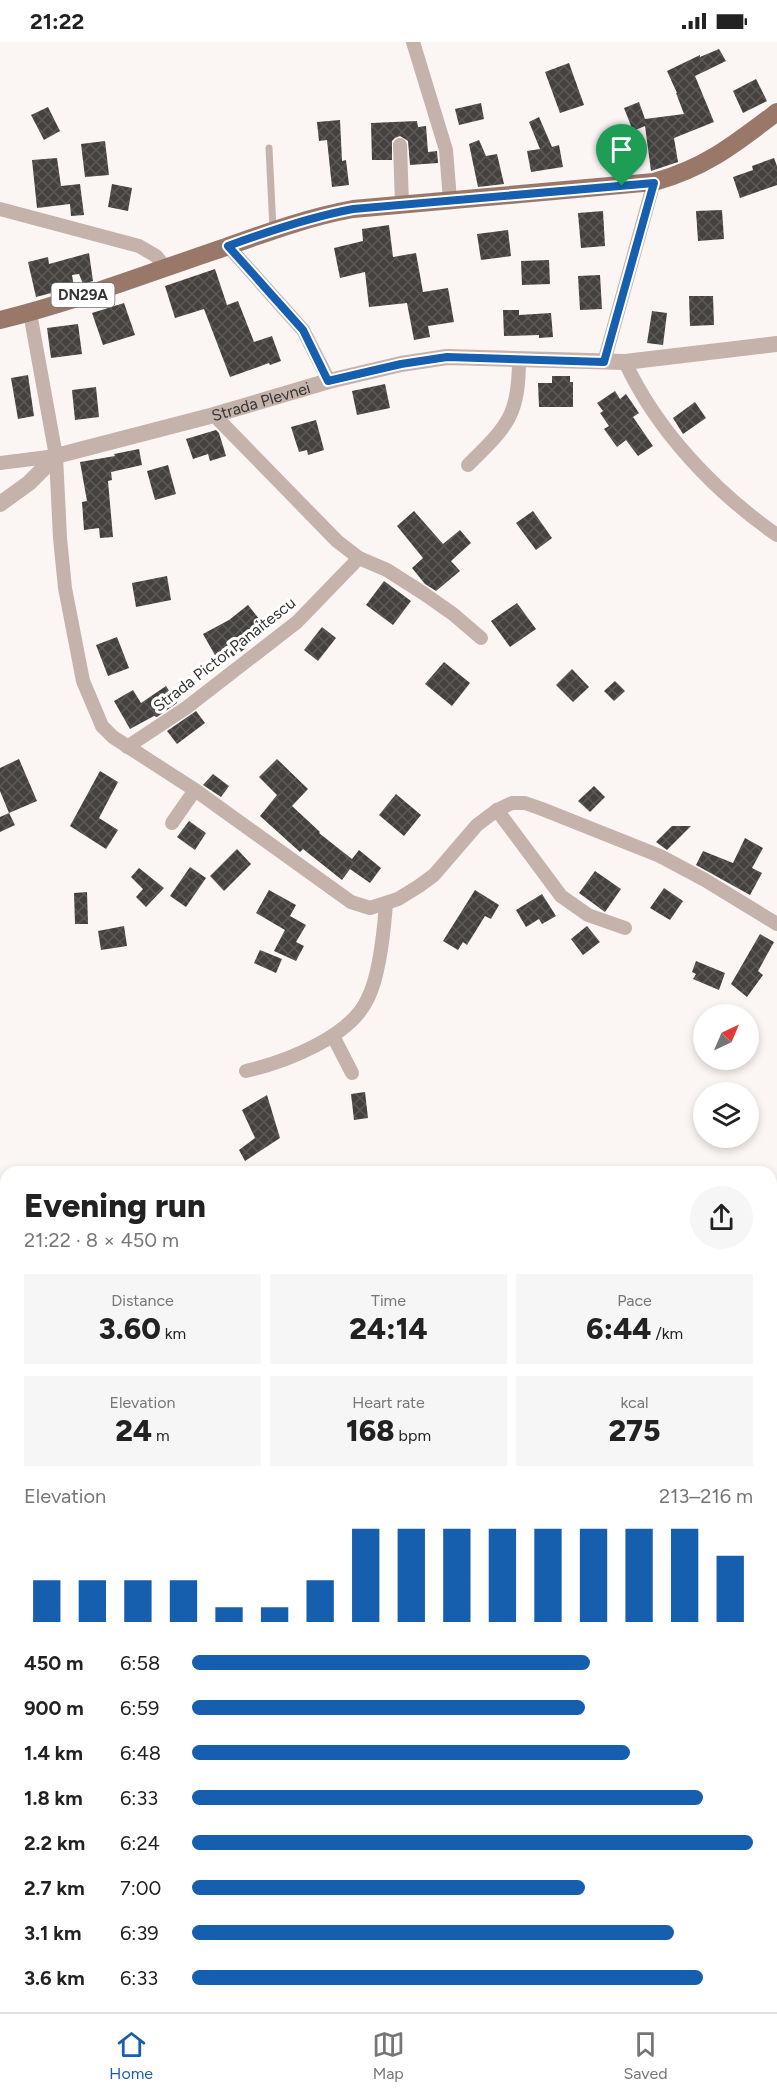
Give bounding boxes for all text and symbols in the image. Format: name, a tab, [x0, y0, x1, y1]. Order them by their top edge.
text: 21:22	[30, 8, 84, 35]
pin	[596, 124, 647, 186]
icon: arrive	[605, 133, 638, 166]
road number: DN29A	[52, 283, 115, 307]
street label: Strada Plevnei	[209, 378, 313, 425]
street label: Strada Pictor Panaitescu	[149, 593, 299, 716]
north arrow	[693, 1004, 759, 1070]
map controls	[693, 1004, 759, 1148]
button: layers	[693, 1082, 759, 1148]
text: Evening run	[24, 1186, 206, 1225]
button: share	[690, 1186, 753, 1249]
text: 21:22 · 8 × 450 m	[24, 1228, 179, 1252]
text: Distance	[111, 1291, 174, 1310]
text: Time	[371, 1291, 406, 1310]
text: Pace	[617, 1291, 652, 1310]
text: 3.60	[99, 1310, 161, 1347]
text: 24:14	[349, 1310, 428, 1347]
text: 6:44	[586, 1310, 652, 1347]
text: km	[161, 1324, 186, 1343]
text: /km	[652, 1324, 683, 1343]
text: Elevation	[110, 1393, 175, 1412]
text: Heart rate	[352, 1393, 425, 1412]
text: kcal	[621, 1393, 648, 1412]
text: 24	[115, 1412, 152, 1449]
text: 168	[346, 1412, 395, 1449]
text: 275	[608, 1412, 661, 1449]
text: m	[152, 1426, 170, 1445]
text: bpm	[395, 1426, 431, 1445]
text: Elevation	[24, 1484, 106, 1508]
text: 213–216 m	[659, 1484, 753, 1508]
text: 450 m	[24, 1651, 83, 1675]
text: 6:58	[120, 1651, 160, 1675]
text: 900 m	[24, 1696, 84, 1720]
text: 6:59	[120, 1696, 159, 1720]
text: 1.4 km	[24, 1741, 83, 1765]
text: 6:48	[120, 1741, 161, 1765]
text: 1.8 km	[24, 1786, 83, 1810]
text: 6:33	[120, 1786, 158, 1810]
text: 2.2 km	[24, 1831, 85, 1855]
text: 6:24	[120, 1831, 160, 1855]
text: 2.7 km	[24, 1876, 85, 1900]
text: 7:00	[120, 1876, 161, 1900]
text: 3.1 km	[24, 1921, 81, 1945]
text: 6:39	[120, 1921, 159, 1945]
text: 3.6 km	[24, 1966, 85, 1990]
text: 6:33	[120, 1966, 158, 1990]
tab: Home	[109, 2028, 153, 2083]
tab: Map	[372, 2028, 405, 2083]
tab: Saved	[623, 2028, 668, 2083]

